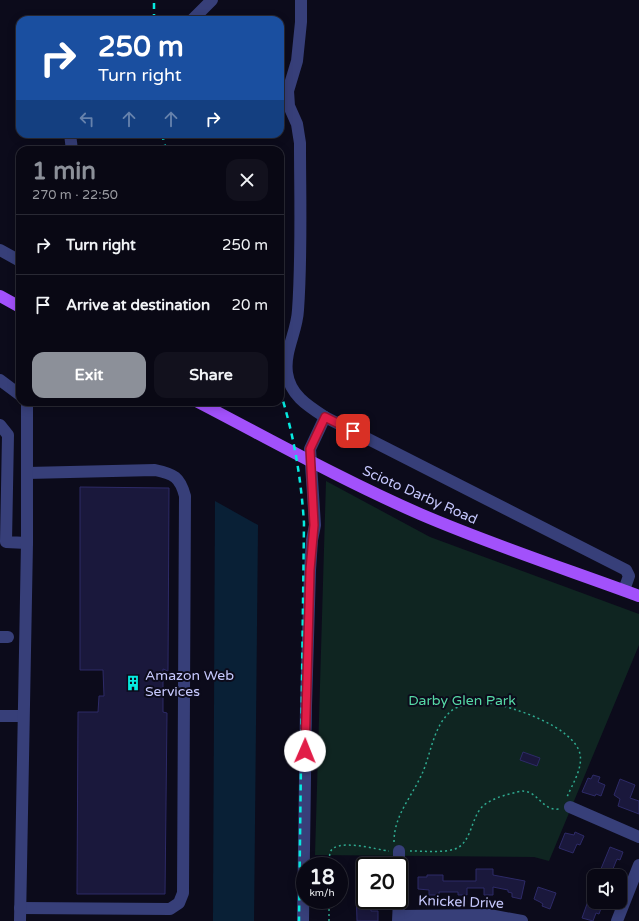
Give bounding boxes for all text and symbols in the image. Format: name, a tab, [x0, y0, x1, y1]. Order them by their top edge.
text: 250 m	[98, 30, 184, 64]
icon: right	[32, 32, 84, 84]
text: Turn right	[98, 64, 182, 86]
icon: left	[76, 108, 98, 130]
icon: ahead	[118, 108, 140, 130]
icon: ahead	[160, 108, 182, 130]
icon: right	[202, 108, 224, 130]
text: 1 min	[32, 157, 96, 186]
button: close	[226, 159, 268, 201]
text: 270 m · 22:50	[32, 187, 118, 203]
icon: right	[32, 234, 54, 256]
text: Turn right	[66, 236, 136, 254]
text: 250 m	[222, 236, 268, 254]
icon: arrive	[32, 294, 54, 316]
text: Arrive at destination	[66, 296, 210, 314]
text: 20 m	[231, 296, 268, 314]
button: Exit	[32, 352, 146, 398]
button: Share	[154, 352, 268, 398]
pin	[336, 414, 370, 448]
icon: arrive	[342, 420, 364, 442]
street label: Scioto Darby Road	[360, 462, 480, 528]
place label: Amazon Web Services	[145, 667, 234, 700]
building icon: Amazon Web Services	[124, 674, 142, 692]
park label: Darby Glen Park	[408, 692, 516, 709]
position arrow	[284, 730, 326, 772]
speed limit sign: 20	[356, 857, 408, 909]
text: 18	[309, 866, 335, 890]
map controls	[587, 869, 627, 909]
button: sound	[587, 869, 627, 909]
text: km/h	[309, 887, 335, 899]
street label: Knickel Drive	[418, 892, 504, 912]

